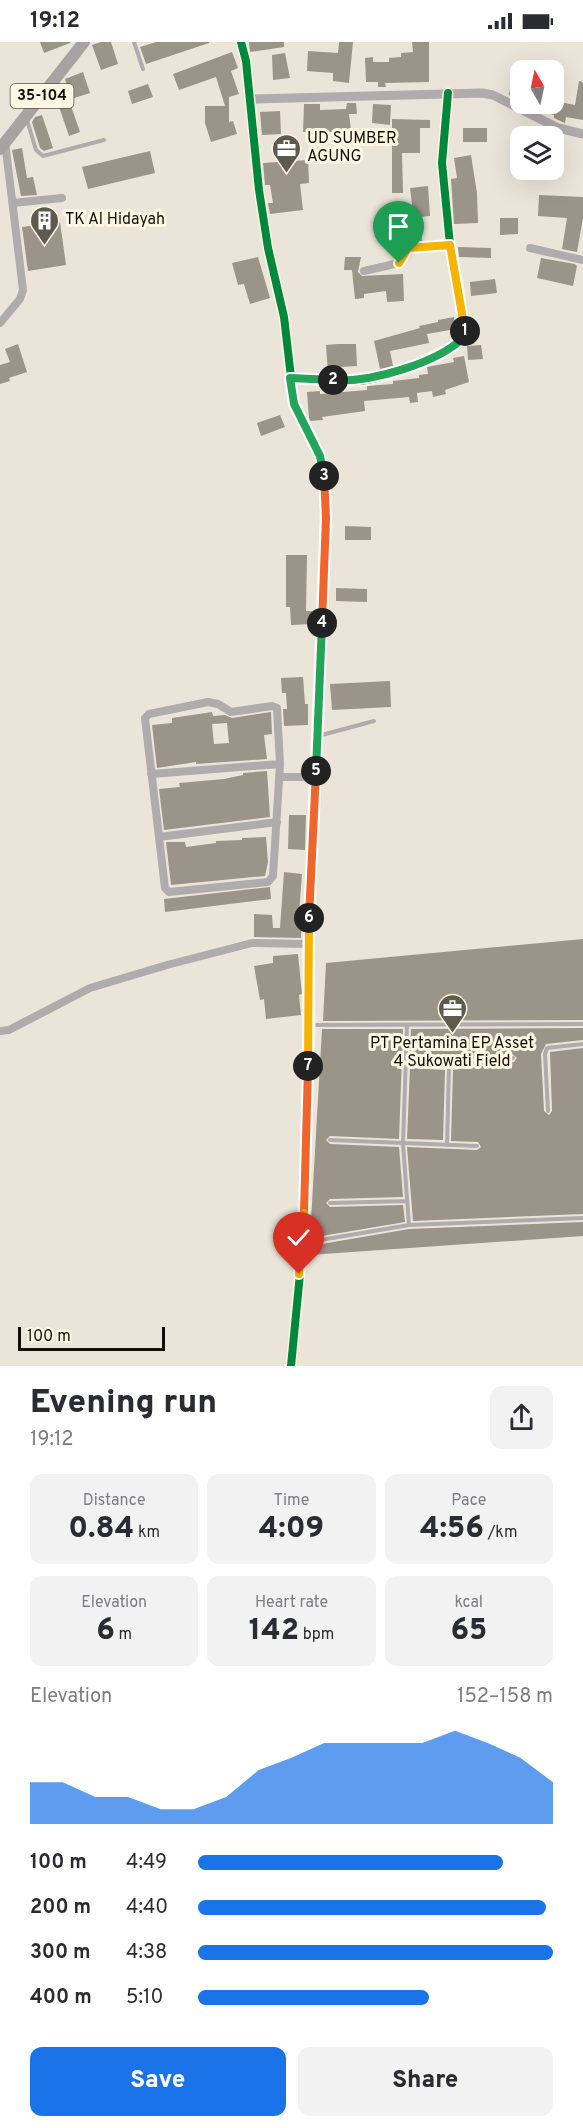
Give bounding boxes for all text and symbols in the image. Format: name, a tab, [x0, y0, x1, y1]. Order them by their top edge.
text: 19:12	[30, 8, 80, 35]
north arrow	[510, 60, 564, 114]
map controls	[510, 60, 564, 180]
road number: 35-104	[10, 84, 74, 108]
button: layers	[510, 126, 564, 180]
place label: UD SUMBER AGUNG	[307, 129, 397, 167]
office icon: UD SUMBER AGUNG	[270, 132, 302, 174]
pin	[373, 201, 424, 263]
building icon: TK Al Hidayah	[28, 204, 60, 246]
place label: TK Al Hidayah	[65, 210, 165, 230]
icon: arrive	[382, 210, 415, 243]
pin: 1	[450, 316, 480, 346]
text: 1	[462, 321, 468, 341]
pin: 2	[318, 365, 348, 395]
text: 2	[328, 370, 338, 390]
pin: 3	[309, 461, 339, 491]
text: 3	[319, 466, 329, 486]
pin: 4	[307, 608, 337, 638]
text: 4	[317, 613, 327, 633]
pin: 5	[301, 756, 331, 786]
text: 5	[311, 761, 321, 781]
pin: 6	[294, 903, 324, 933]
text: 6	[304, 908, 314, 928]
office icon: PT Pertamina EP Asset 4 Sukowati Field	[436, 992, 468, 1034]
place label: PT Pertamina EP Asset 4 Sukowati Field	[370, 1034, 534, 1072]
pin: 7	[293, 1051, 323, 1081]
text: 7	[304, 1056, 312, 1076]
pin	[273, 1212, 324, 1274]
icon: check	[282, 1221, 315, 1254]
scale bar	[18, 1324, 165, 1352]
text: 100 m	[27, 1327, 71, 1347]
text: Evening run	[30, 1383, 217, 1425]
button: share	[490, 1386, 553, 1449]
text: 19:12	[30, 1427, 74, 1453]
text: Distance	[83, 1491, 146, 1511]
text: Time	[274, 1491, 309, 1511]
text: Pace	[451, 1491, 486, 1511]
text: 0.84	[68, 1511, 134, 1548]
text: 4:09	[259, 1511, 324, 1548]
text: 4:56	[420, 1511, 484, 1548]
text: km	[134, 1523, 160, 1543]
text: /km	[484, 1523, 518, 1543]
text: Elevation	[81, 1593, 147, 1613]
text: Heart rate	[255, 1593, 328, 1613]
text: kcal	[455, 1593, 483, 1613]
text: 6	[96, 1613, 115, 1650]
text: 142	[249, 1613, 299, 1650]
text: 65	[450, 1613, 487, 1650]
text: m	[115, 1625, 132, 1645]
text: bpm	[299, 1625, 334, 1645]
text: Elevation	[30, 1684, 112, 1710]
text: 152–158 m	[457, 1684, 553, 1710]
text: 100 m	[30, 1850, 87, 1876]
text: 4:49	[126, 1850, 167, 1876]
text: 200 m	[30, 1895, 91, 1921]
text: 4:40	[126, 1895, 168, 1921]
text: 300 m	[30, 1940, 91, 1966]
text: 4:38	[126, 1940, 167, 1966]
text: 400 m	[30, 1985, 92, 2011]
text: 5:10	[126, 1985, 163, 2011]
button: Save	[30, 2047, 286, 2116]
button: Share	[298, 2047, 553, 2116]

